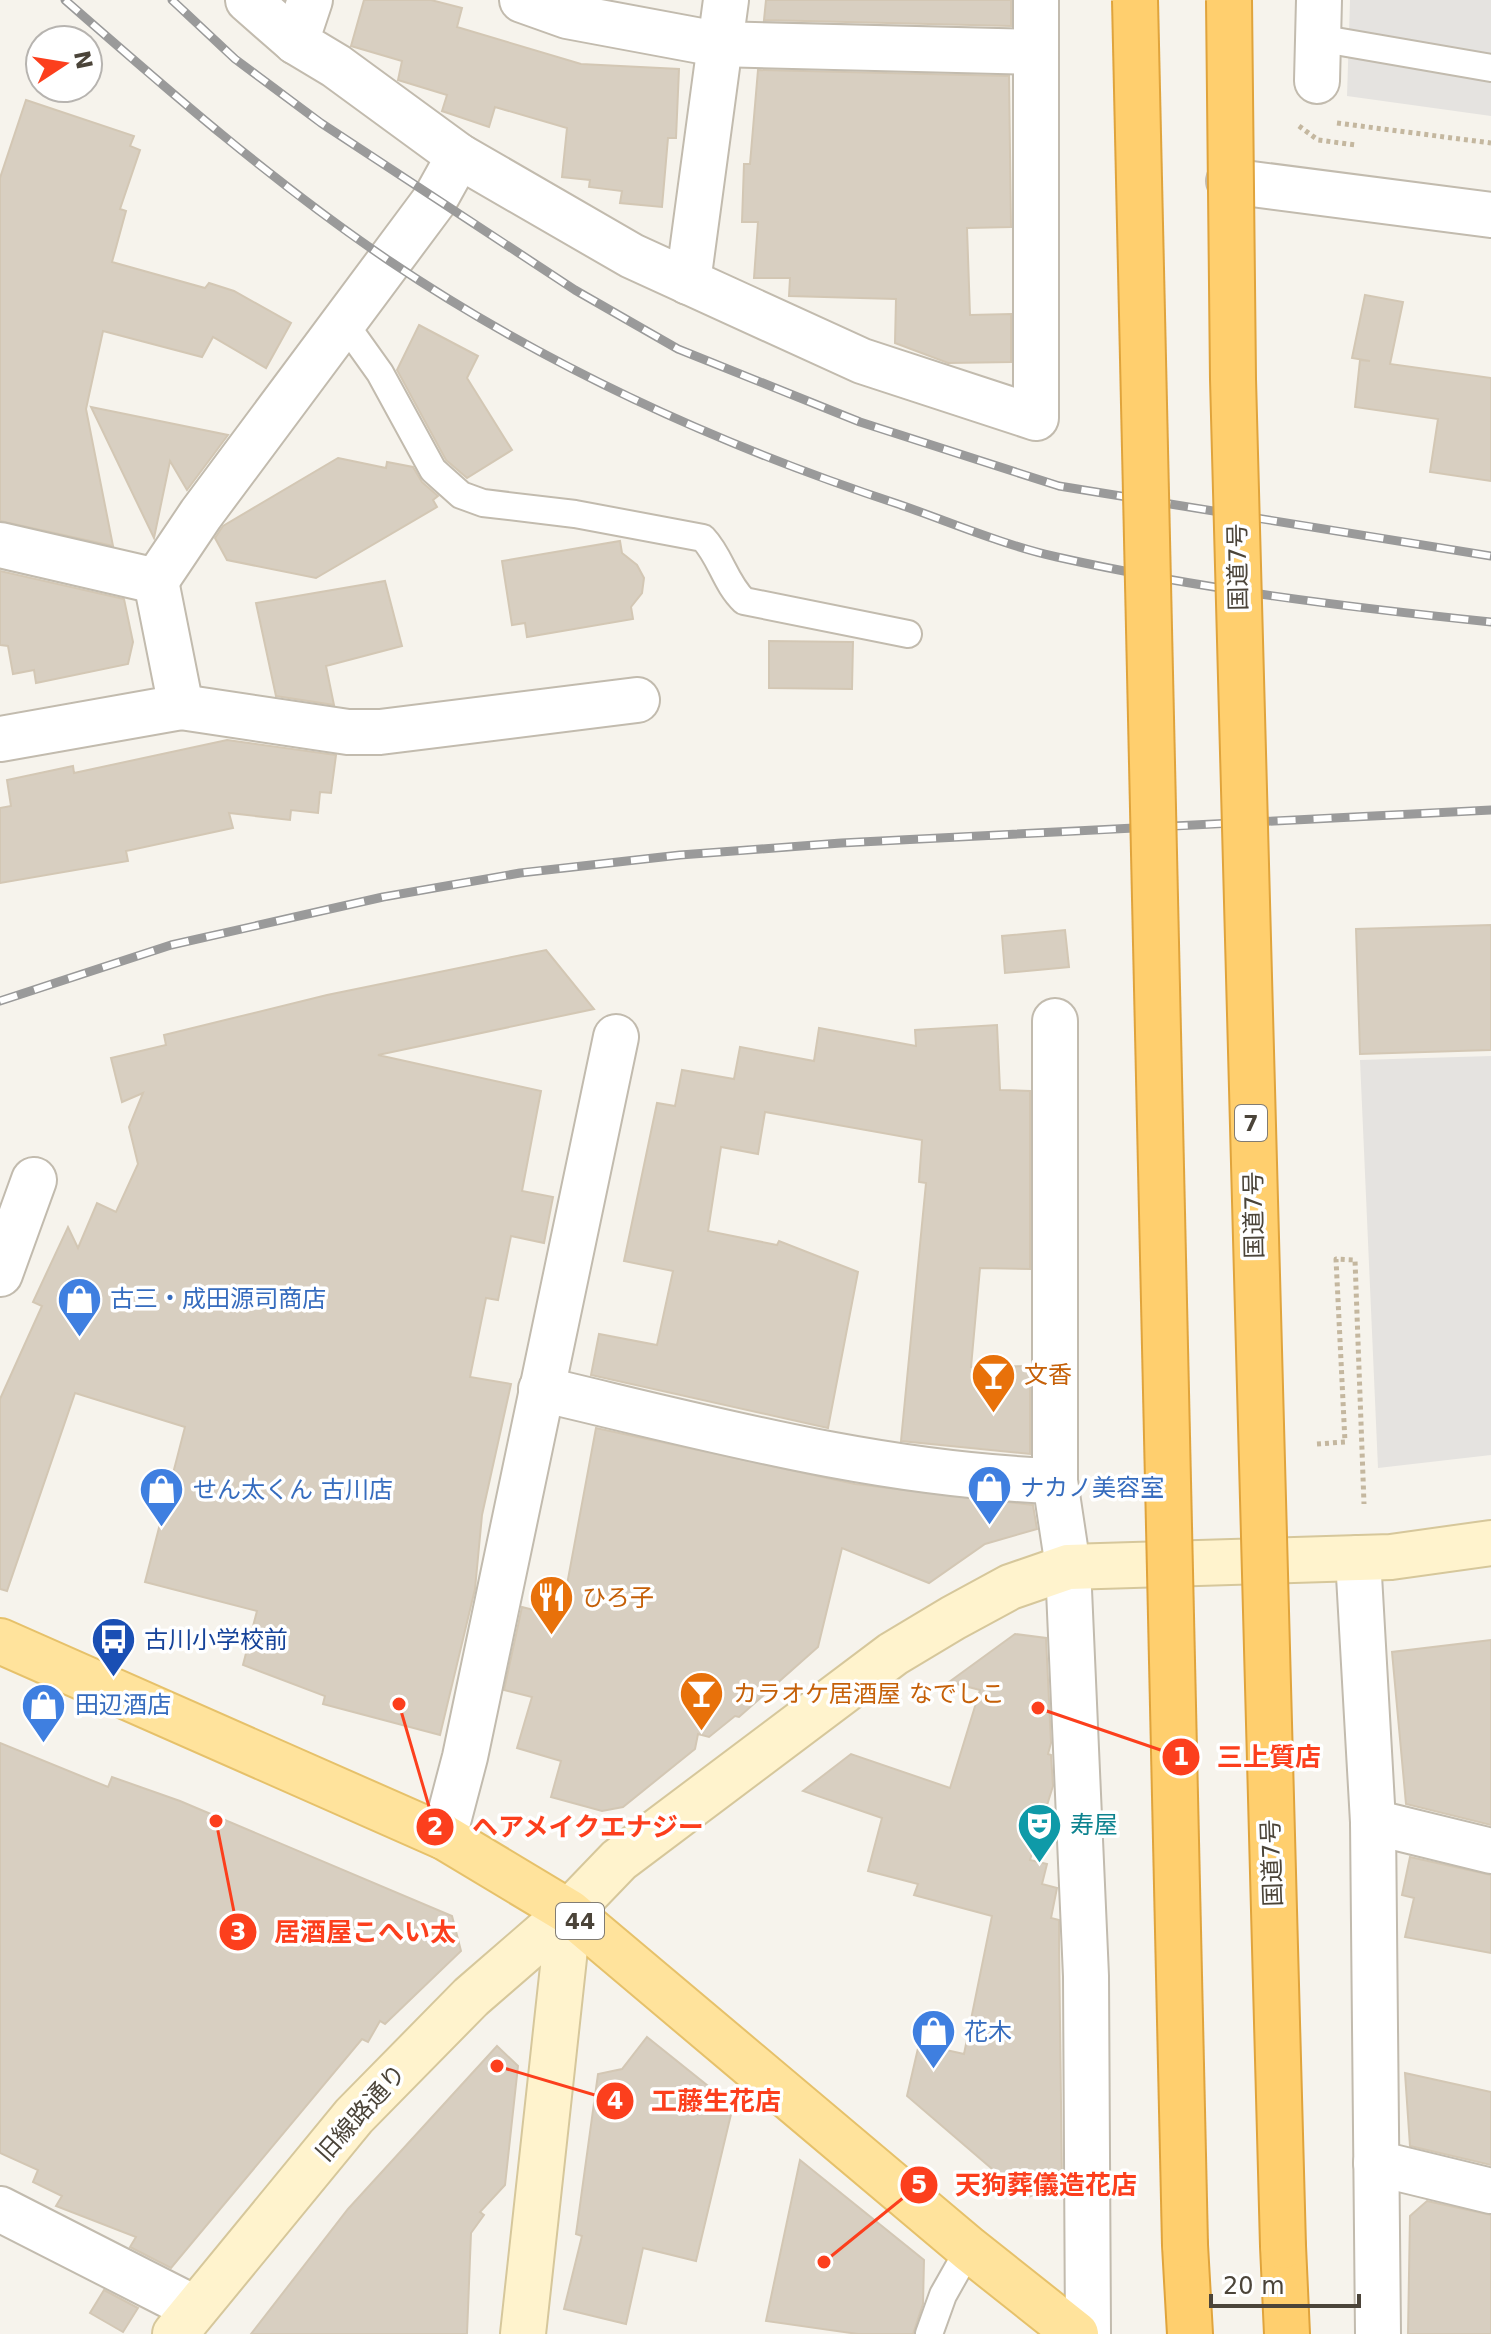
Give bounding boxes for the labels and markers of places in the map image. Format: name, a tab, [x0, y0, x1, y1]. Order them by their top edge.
shop icon: 古三・成田源司商店	[55, 1275, 103, 1338]
place label: 古三・成田源司商店	[110, 1285, 326, 1313]
bar icon: 文香	[969, 1351, 1017, 1414]
place label: 文香	[1024, 1361, 1072, 1389]
shop icon: ナカノ美容室	[965, 1464, 1013, 1527]
shop icon: せん太くん 古川店	[138, 1466, 186, 1529]
place label: ナカノ美容室	[1020, 1474, 1164, 1502]
place label: せん太くん 古川店	[193, 1476, 393, 1504]
restaurant icon: ひろ子	[527, 1574, 575, 1637]
place label: ひろ子	[582, 1584, 654, 1612]
bus stop icon: 古川小学校前	[89, 1616, 137, 1679]
place label: 古川小学校前	[144, 1626, 288, 1654]
bar icon: カラオケ居酒屋 なでしこ	[678, 1670, 726, 1733]
place label: カラオケ居酒屋 なでしこ	[733, 1680, 1005, 1708]
shop icon: 田辺酒店	[20, 1681, 68, 1744]
place label: 田辺酒店	[75, 1691, 171, 1719]
callout: 三上質店	[1161, 1732, 1337, 1782]
theatre icon: 寿屋	[1015, 1801, 1063, 1864]
callout: ヘアメイクエナジー	[415, 1802, 721, 1852]
place label: 寿屋	[1070, 1811, 1118, 1839]
callout: 居酒屋こへい太	[218, 1907, 472, 1957]
shop icon: 花木	[909, 2008, 957, 2071]
place label: 花木	[964, 2018, 1012, 2046]
callout: 工藤生花店	[595, 2076, 797, 2126]
callout: 天狗葬儀造花店	[899, 2160, 1153, 2210]

